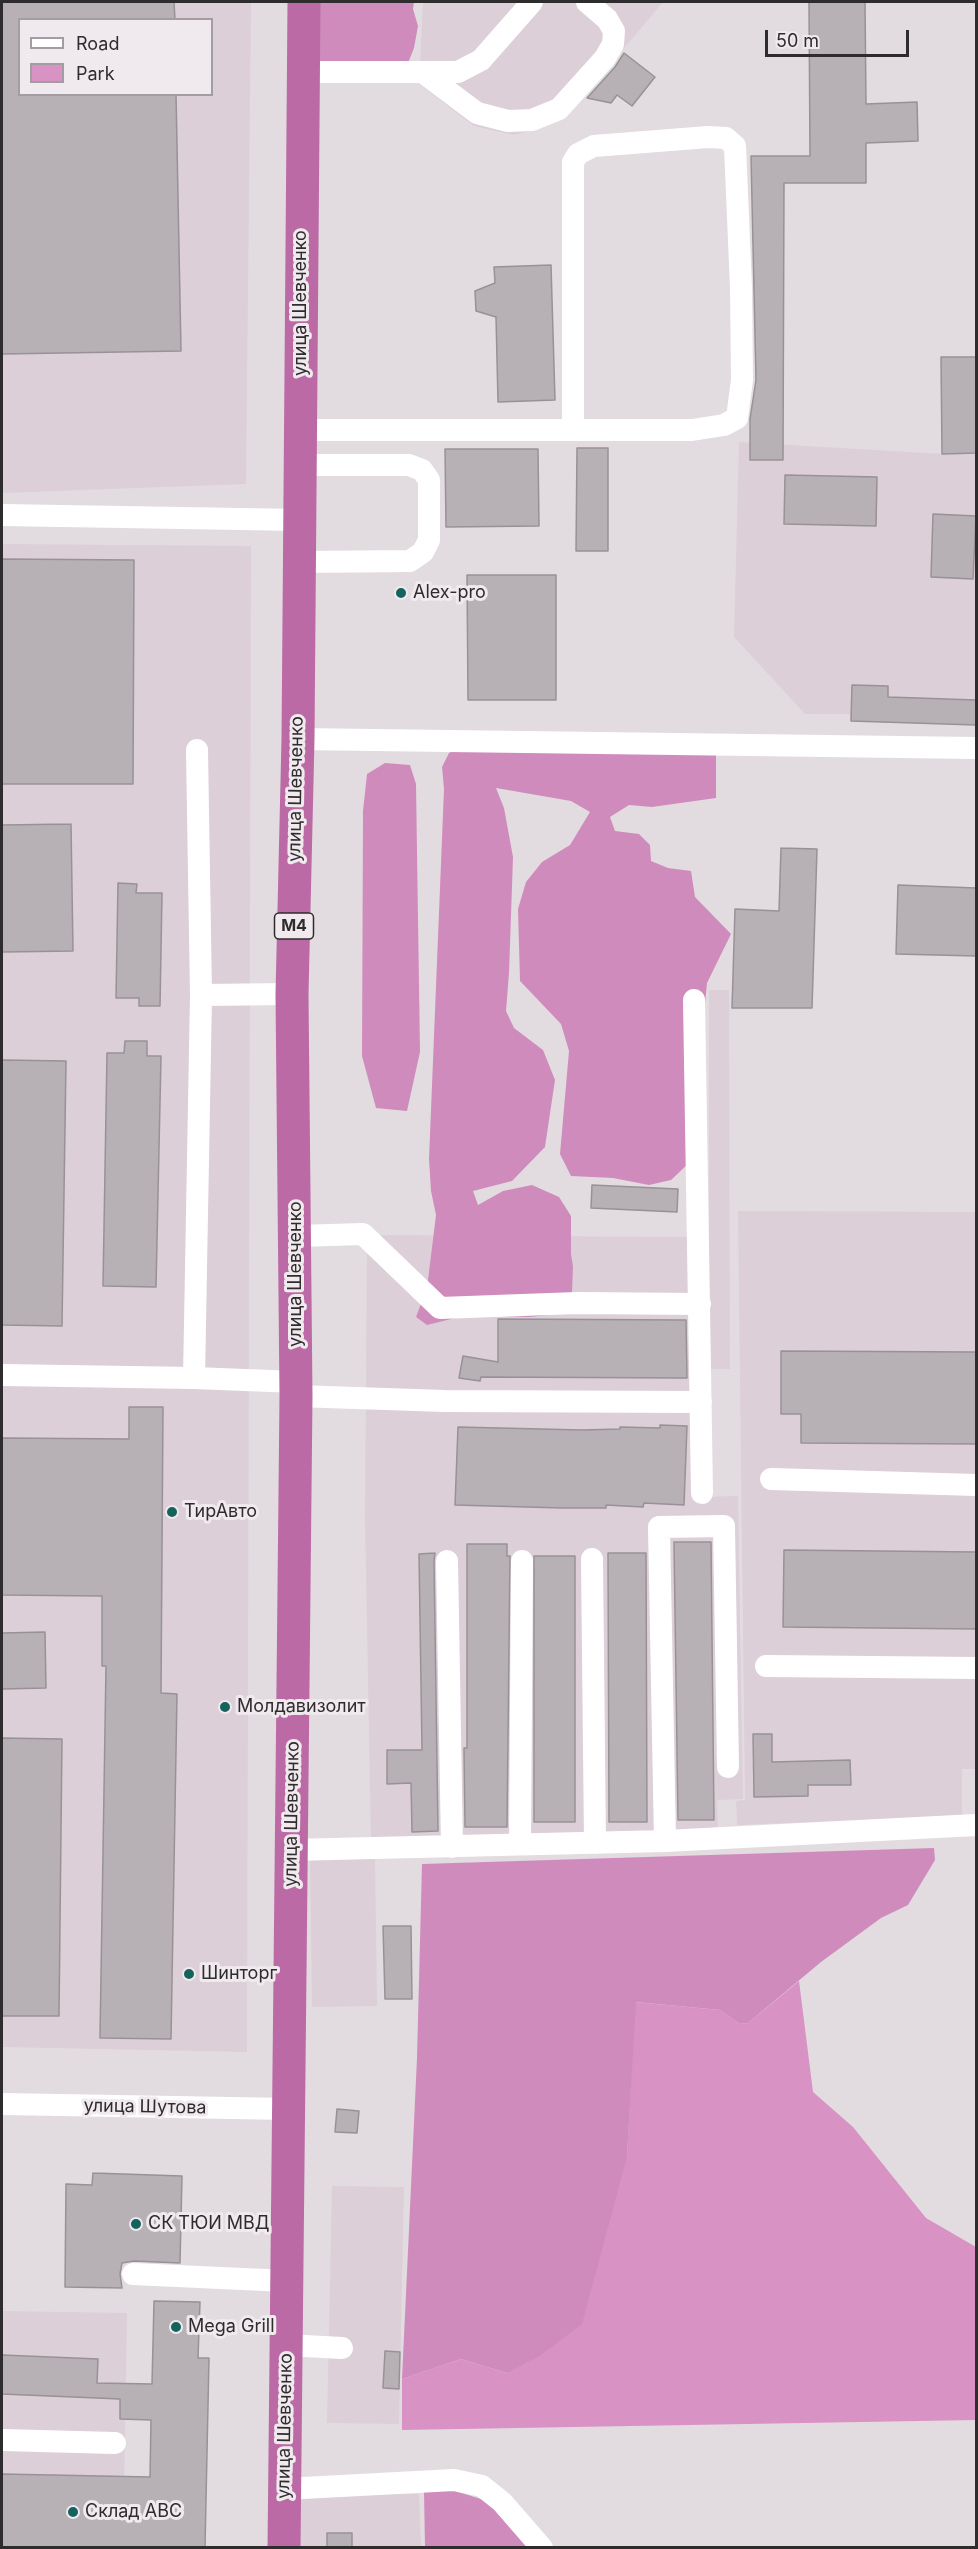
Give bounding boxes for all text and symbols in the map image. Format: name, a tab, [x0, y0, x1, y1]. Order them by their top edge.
legend	[18, 18, 213, 96]
scale bar	[768, 18, 912, 56]
text: 50 m	[776, 30, 819, 51]
text: Road	[76, 33, 119, 54]
text: Park	[76, 63, 115, 84]
street label: улица Шевченко	[290, 230, 312, 376]
place label: Alex-pro	[413, 582, 486, 604]
marker: Alex-pro	[394, 586, 408, 600]
street label: улица Шевченко	[284, 716, 308, 862]
road number: M4	[274, 913, 314, 939]
street label: улица Шевченко	[285, 1201, 307, 1347]
place label: ТирАвто	[184, 1501, 257, 1523]
marker: ТирАвто	[165, 1505, 179, 1519]
place label: Молдавизолит	[237, 1696, 366, 1718]
marker: Молдавизолит	[218, 1700, 232, 1714]
street label: улица Шевченко	[280, 1741, 304, 1887]
place label: Шинторг	[201, 1963, 277, 1985]
marker: Шинторг	[182, 1967, 196, 1981]
street label: улица Шутова	[83, 2095, 207, 2119]
place label: СК ТЮИ МВД	[148, 2213, 270, 2235]
marker: СК ТЮИ МВД	[129, 2217, 143, 2231]
place label: Mega Grill	[188, 2316, 275, 2338]
marker: Mega Grill	[169, 2320, 183, 2334]
street label: улица Шевченко	[273, 2353, 297, 2499]
place label: Склад АВС	[85, 2501, 182, 2523]
marker: Склад АВС	[66, 2505, 80, 2519]

